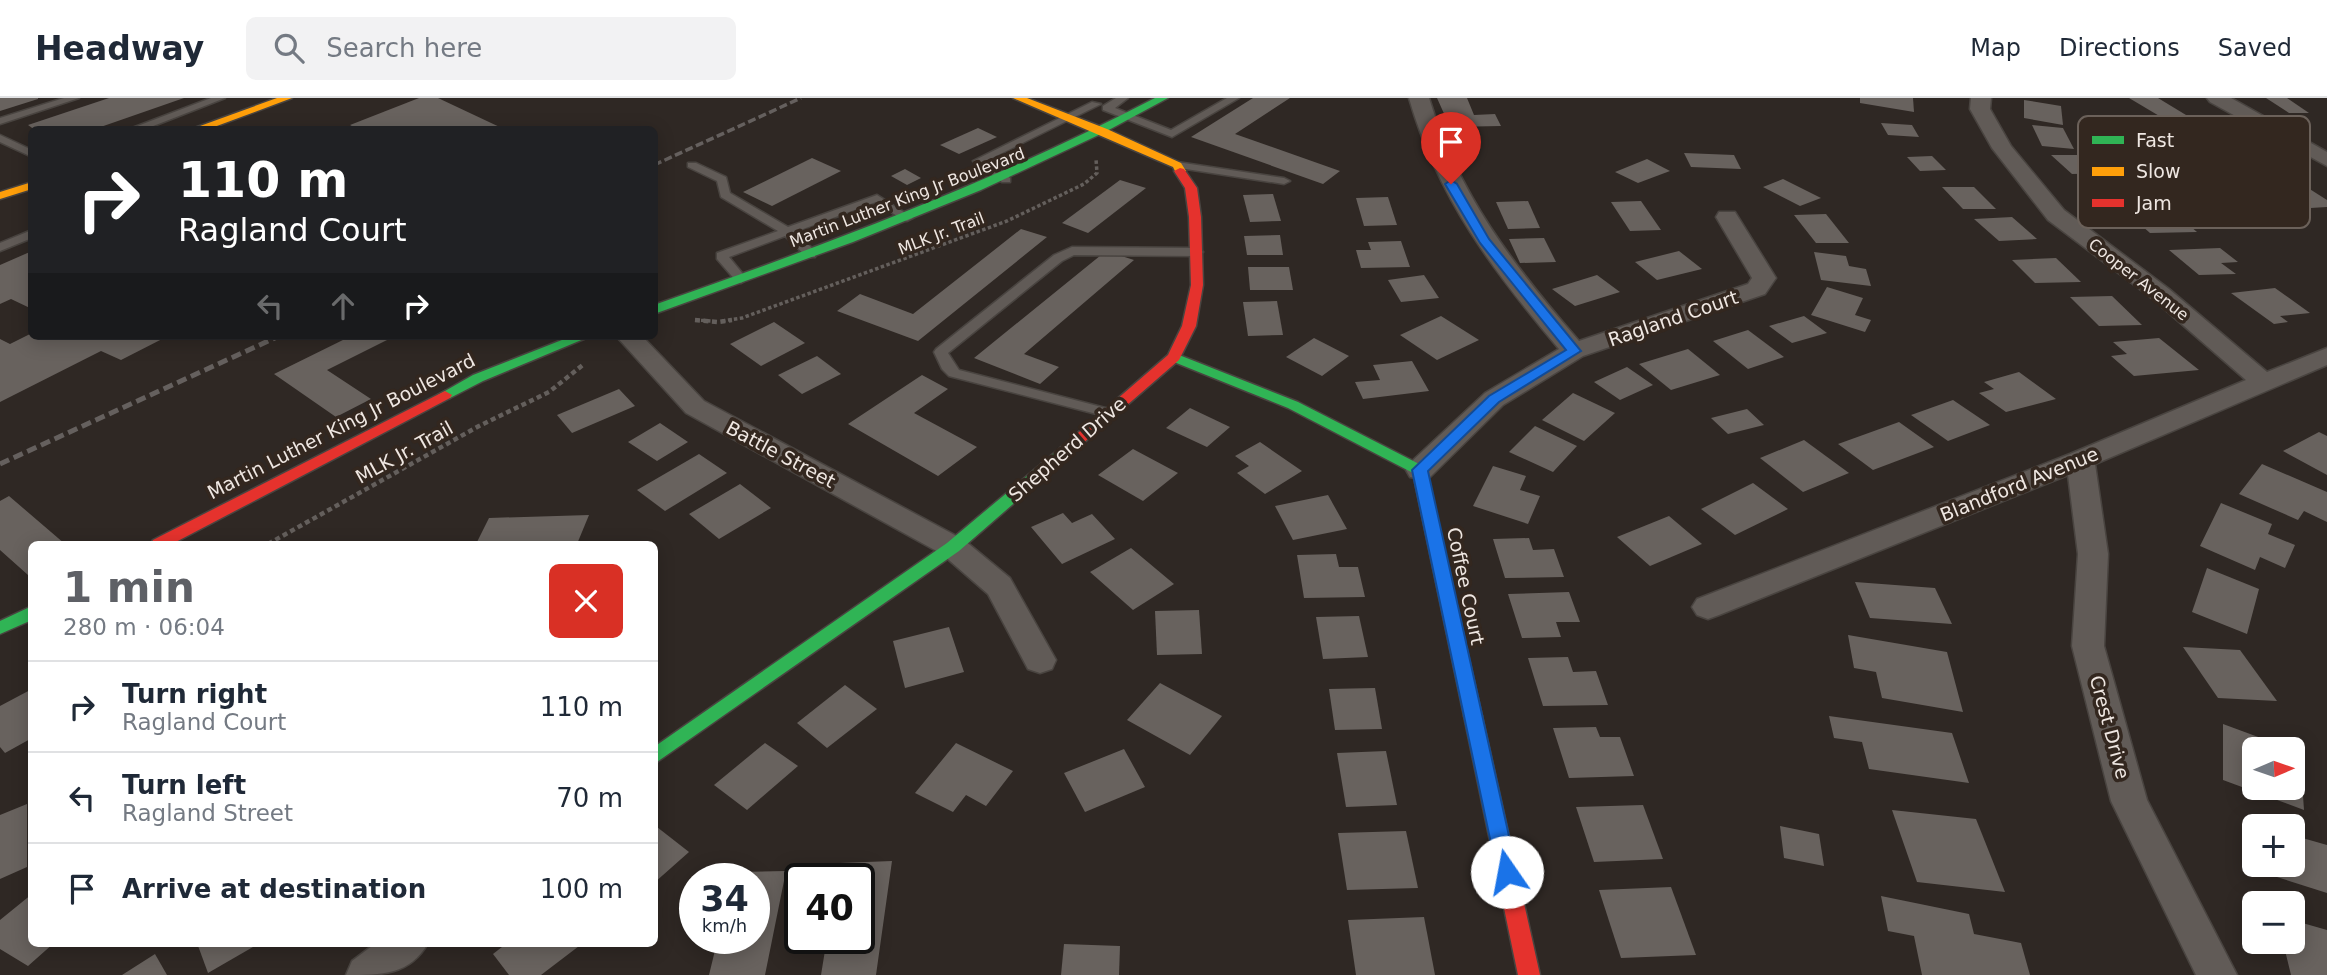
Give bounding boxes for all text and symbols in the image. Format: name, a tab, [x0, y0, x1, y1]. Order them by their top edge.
search box	[246, 17, 736, 80]
text: Headway	[35, 29, 204, 68]
icon: search	[270, 29, 308, 67]
text: Search here	[326, 33, 482, 63]
text: Map	[1970, 34, 2021, 62]
text: Directions	[2059, 34, 2180, 62]
text: Saved	[2218, 34, 2292, 62]
pin	[1421, 112, 1481, 184]
legend	[2078, 116, 2310, 228]
icon: arrive	[1432, 123, 1470, 161]
text: Fast	[2136, 129, 2174, 151]
street label: Martin Luther King Jr Boulevard	[787, 144, 1027, 251]
text: 110 m	[178, 152, 348, 209]
icon: right	[63, 154, 154, 245]
text: Slow	[2136, 160, 2181, 182]
text: Jam	[2135, 192, 2172, 214]
street label: MLK Jr. Trail	[895, 208, 987, 259]
text: Ragland Court	[178, 211, 407, 249]
street label: Cooper Avenue	[2085, 234, 2193, 324]
street label: Ragland Court	[1605, 286, 1741, 350]
icon: left	[251, 287, 289, 325]
icon: ahead	[324, 287, 362, 325]
icon: right	[397, 287, 435, 325]
street label: Martin Luther King Jr Boulevard	[204, 349, 478, 503]
street label: Shepherd Drive	[1004, 392, 1130, 506]
street label: MLK Jr. Trail	[351, 416, 457, 488]
street label: Battle Street	[723, 416, 839, 492]
street label: Blandford Avenue	[1937, 442, 2101, 526]
street label: Coffee Court	[1443, 525, 1489, 647]
text: 1 min	[63, 563, 195, 612]
button: close	[549, 564, 623, 638]
text: 280 m · 06:04	[63, 614, 225, 640]
street label: Crest Drive	[2086, 673, 2134, 781]
text: Turn right	[122, 679, 267, 709]
icon: right	[63, 688, 101, 726]
text: 110 m	[540, 692, 623, 722]
text: Ragland Court	[122, 709, 286, 735]
north arrow	[2242, 737, 2305, 800]
map controls	[2242, 737, 2305, 954]
text: Turn left	[122, 770, 246, 800]
icon: left	[63, 779, 101, 817]
text: 70 m	[556, 783, 623, 813]
text: Ragland Street	[122, 800, 293, 826]
button: +	[2242, 814, 2305, 877]
position arrow	[1470, 835, 1544, 909]
speed limit sign: 40	[784, 863, 875, 954]
icon: arrive	[63, 870, 101, 908]
text: Arrive at destination	[122, 874, 426, 904]
text: 100 m	[540, 874, 623, 904]
text: 34	[700, 879, 749, 919]
button: −	[2242, 891, 2305, 954]
text: km/h	[702, 915, 747, 936]

